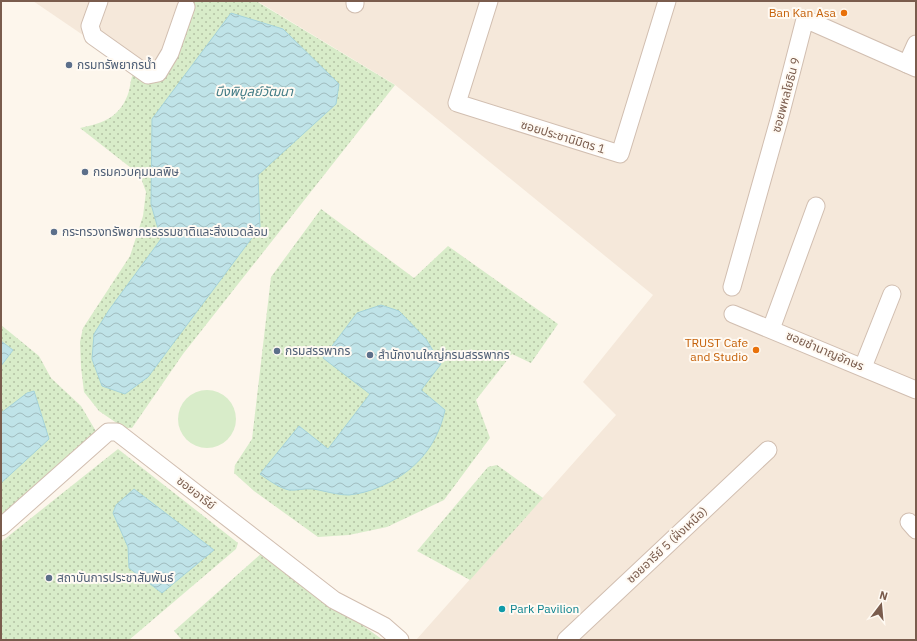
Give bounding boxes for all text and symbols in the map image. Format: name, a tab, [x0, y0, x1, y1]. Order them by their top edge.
place label: Ban Kan Asa	[769, 5, 837, 20]
marker: Ban Kan Asa	[839, 8, 849, 18]
place label: กรมทรัพยากรน้ำ	[77, 56, 156, 72]
street label: ซอยพหลโยธิน 9	[768, 56, 803, 134]
marker: กรมทรัพยากรน้ำ	[64, 60, 74, 70]
water label: บึงพิบูลย์วัฒนา	[215, 83, 294, 100]
street label: ซอยประชานิมิตร 1	[519, 117, 607, 156]
place label: กรมควบคุมมลพิษ	[93, 164, 179, 179]
marker: กรมควบคุมมลพิษ	[80, 167, 90, 177]
place label: กระทรวงทรัพยากรธรรมชาติและสิ่งแวดล้อม	[62, 224, 268, 239]
marker: กระทรวงทรัพยากรธรรมชาติและสิ่งแวดล้อม	[49, 227, 59, 237]
street label: ซอยชำนาญอักษร	[784, 327, 866, 374]
place label: TRUST Cafe and Studio	[685, 335, 748, 364]
place label: กรมสรรพากร	[285, 343, 350, 358]
marker: TRUST Cafe and Studio	[751, 345, 761, 355]
marker: กรมสรรพากร	[272, 346, 282, 356]
place label: สำนักงานใหญ่กรมสรรพากร	[378, 347, 510, 362]
marker: สำนักงานใหญ่กรมสรรพากร	[365, 350, 375, 360]
street label: ซอยอารีย์	[174, 473, 219, 513]
street label: ซอยอารีย์ 5 (ฝั่งเหนือ)	[623, 503, 710, 586]
place label: สถาบันการประชาสัมพันธ์	[57, 570, 174, 585]
marker: สถาบันการประชาสัมพันธ์	[44, 573, 54, 583]
north arrow	[861, 585, 901, 625]
text: N	[878, 588, 890, 603]
place label: Park Pavilion	[510, 601, 579, 616]
marker: Park Pavilion	[497, 604, 507, 614]

